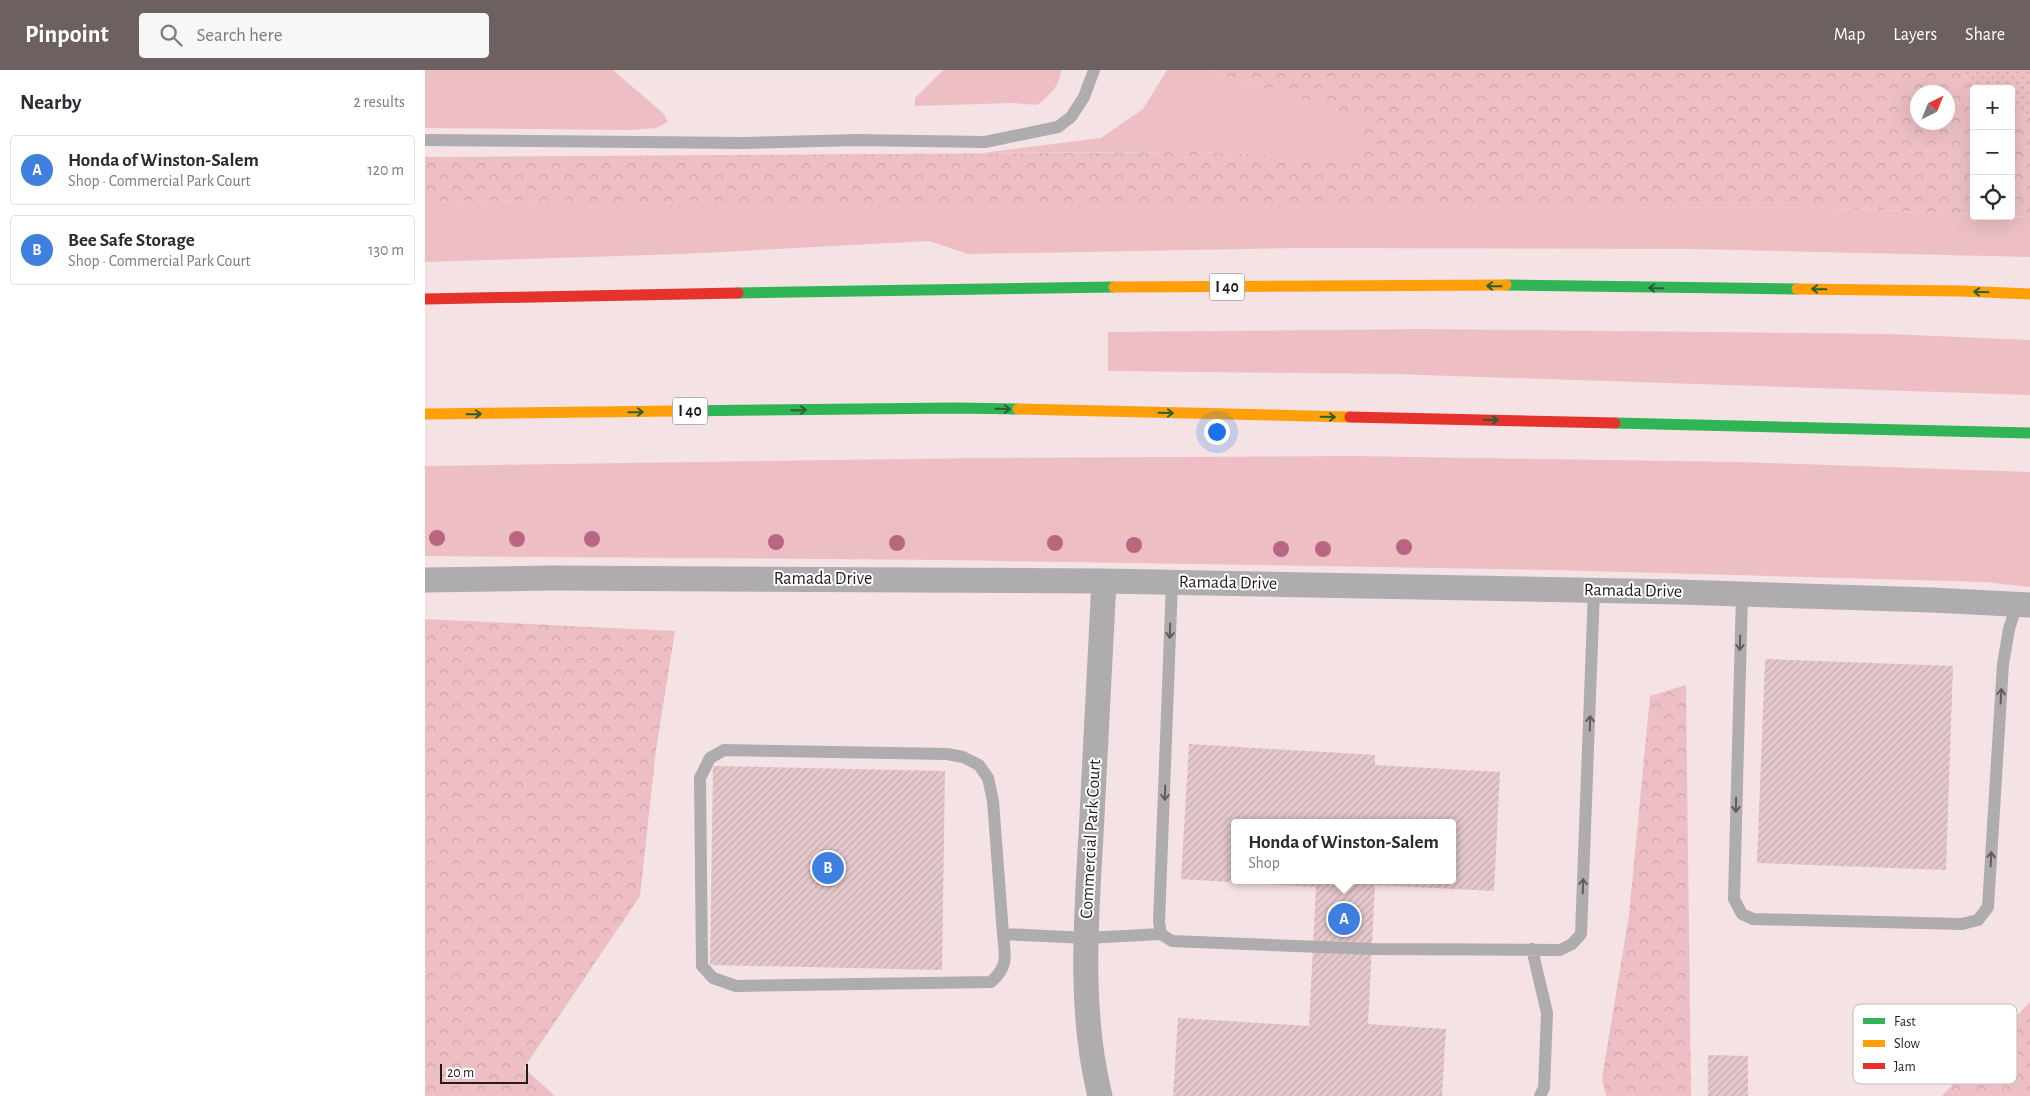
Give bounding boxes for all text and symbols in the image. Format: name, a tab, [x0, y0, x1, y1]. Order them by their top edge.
search box	[139, 13, 489, 58]
icon: search	[157, 21, 185, 49]
text: Pinpoint	[25, 23, 109, 47]
text: Search here	[197, 26, 283, 45]
text: Map	[1834, 26, 1865, 44]
text: Layers	[1893, 26, 1937, 44]
text: Share	[1965, 26, 2005, 44]
north arrow	[1910, 85, 1955, 130]
map controls	[1970, 85, 2015, 220]
button: +	[1970, 85, 2015, 130]
text: Nearby	[20, 92, 81, 113]
text: 2 results	[353, 94, 405, 110]
button: −	[1970, 130, 2015, 175]
text: Honda of Winston-Salem	[68, 151, 259, 170]
text: A	[32, 162, 42, 178]
text: 120 m	[367, 162, 404, 178]
text: Shop · Commercial Park Court	[68, 173, 251, 189]
button: locate	[1970, 175, 2015, 220]
text: Bee Safe Storage	[68, 231, 195, 250]
text: B	[32, 242, 42, 258]
text: 130 m	[368, 242, 404, 258]
text: Shop · Commercial Park Court	[68, 253, 251, 269]
road number: I 40	[1209, 273, 1245, 300]
one-way arrow	[1486, 281, 1502, 290]
one-way arrow	[1649, 283, 1665, 292]
one-way arrow	[1811, 285, 1827, 294]
one-way arrow	[1974, 287, 1990, 297]
road number: I 40	[673, 398, 707, 424]
one-way arrow	[995, 404, 1011, 414]
one-way arrow	[790, 405, 806, 415]
one-way arrow	[628, 407, 644, 417]
one-way arrow	[1157, 408, 1173, 418]
one-way arrow	[465, 409, 481, 419]
one-way arrow	[1320, 412, 1336, 421]
one-way arrow	[1482, 416, 1498, 425]
your location	[1204, 419, 1230, 445]
street label: Ramada Drive	[774, 570, 872, 588]
street label: Ramada Drive	[1179, 573, 1277, 593]
street label: Ramada Drive	[1584, 581, 1682, 601]
one-way arrow	[1166, 622, 1175, 638]
one-way arrow	[1736, 634, 1745, 650]
one-way arrow	[1996, 689, 2005, 705]
one-way arrow	[1585, 716, 1595, 732]
street label: Commercial Park Court	[1078, 758, 1104, 919]
one-way arrow	[1160, 785, 1169, 801]
one-way arrow	[1732, 797, 1741, 813]
popup	[1231, 819, 1456, 884]
text: Honda of Winston-Salem	[1248, 833, 1439, 852]
pin: B	[812, 849, 844, 887]
one-way arrow	[1987, 851, 1996, 867]
text: Shop	[1248, 855, 1280, 871]
one-way arrow	[1579, 878, 1588, 894]
pin: A	[1328, 900, 1360, 938]
legend	[1853, 1004, 2017, 1084]
text: Fast	[1894, 1015, 1916, 1029]
text: Slow	[1894, 1037, 1921, 1051]
text: Jam	[1894, 1060, 1916, 1074]
scale bar	[440, 1061, 527, 1084]
text: 20 m	[447, 1066, 474, 1080]

